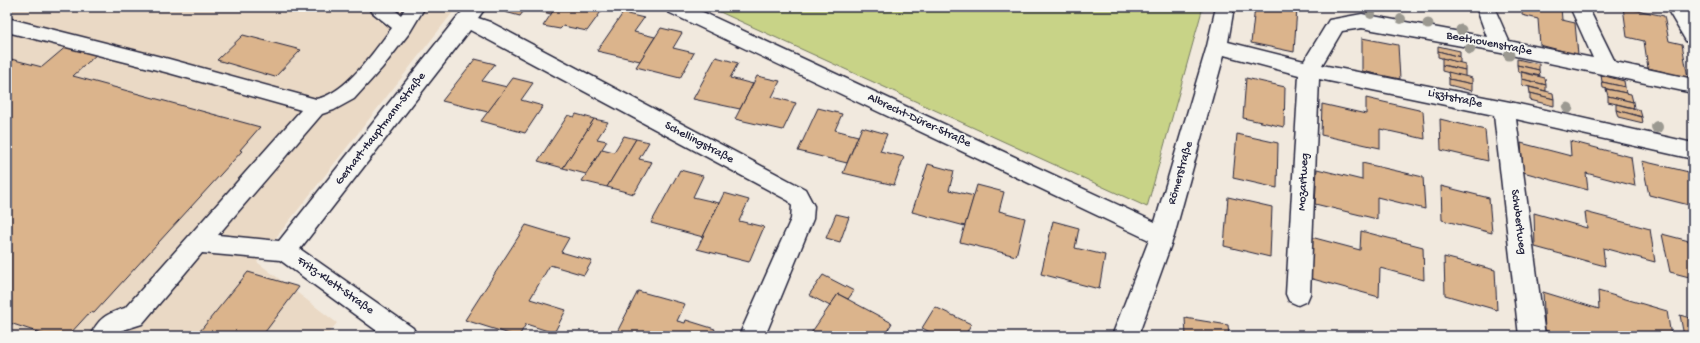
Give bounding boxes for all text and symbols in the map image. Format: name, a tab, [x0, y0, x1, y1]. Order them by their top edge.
street label: Beethovenstraße	[1444, 29, 1534, 59]
street label: Gerhart-Hauptmann-Straße	[333, 69, 430, 188]
street label: Lisztstraße	[1426, 86, 1484, 112]
street label: Albrecht-Dürer-Straße	[865, 91, 974, 151]
street label: Schellingstraße	[662, 119, 737, 167]
street label: Römerstraße	[1165, 139, 1197, 206]
street label: Mozartweg	[1295, 153, 1313, 211]
street label: Schubertweg	[1507, 189, 1529, 256]
street label: Fritz-Klett-Straße	[293, 254, 377, 318]

